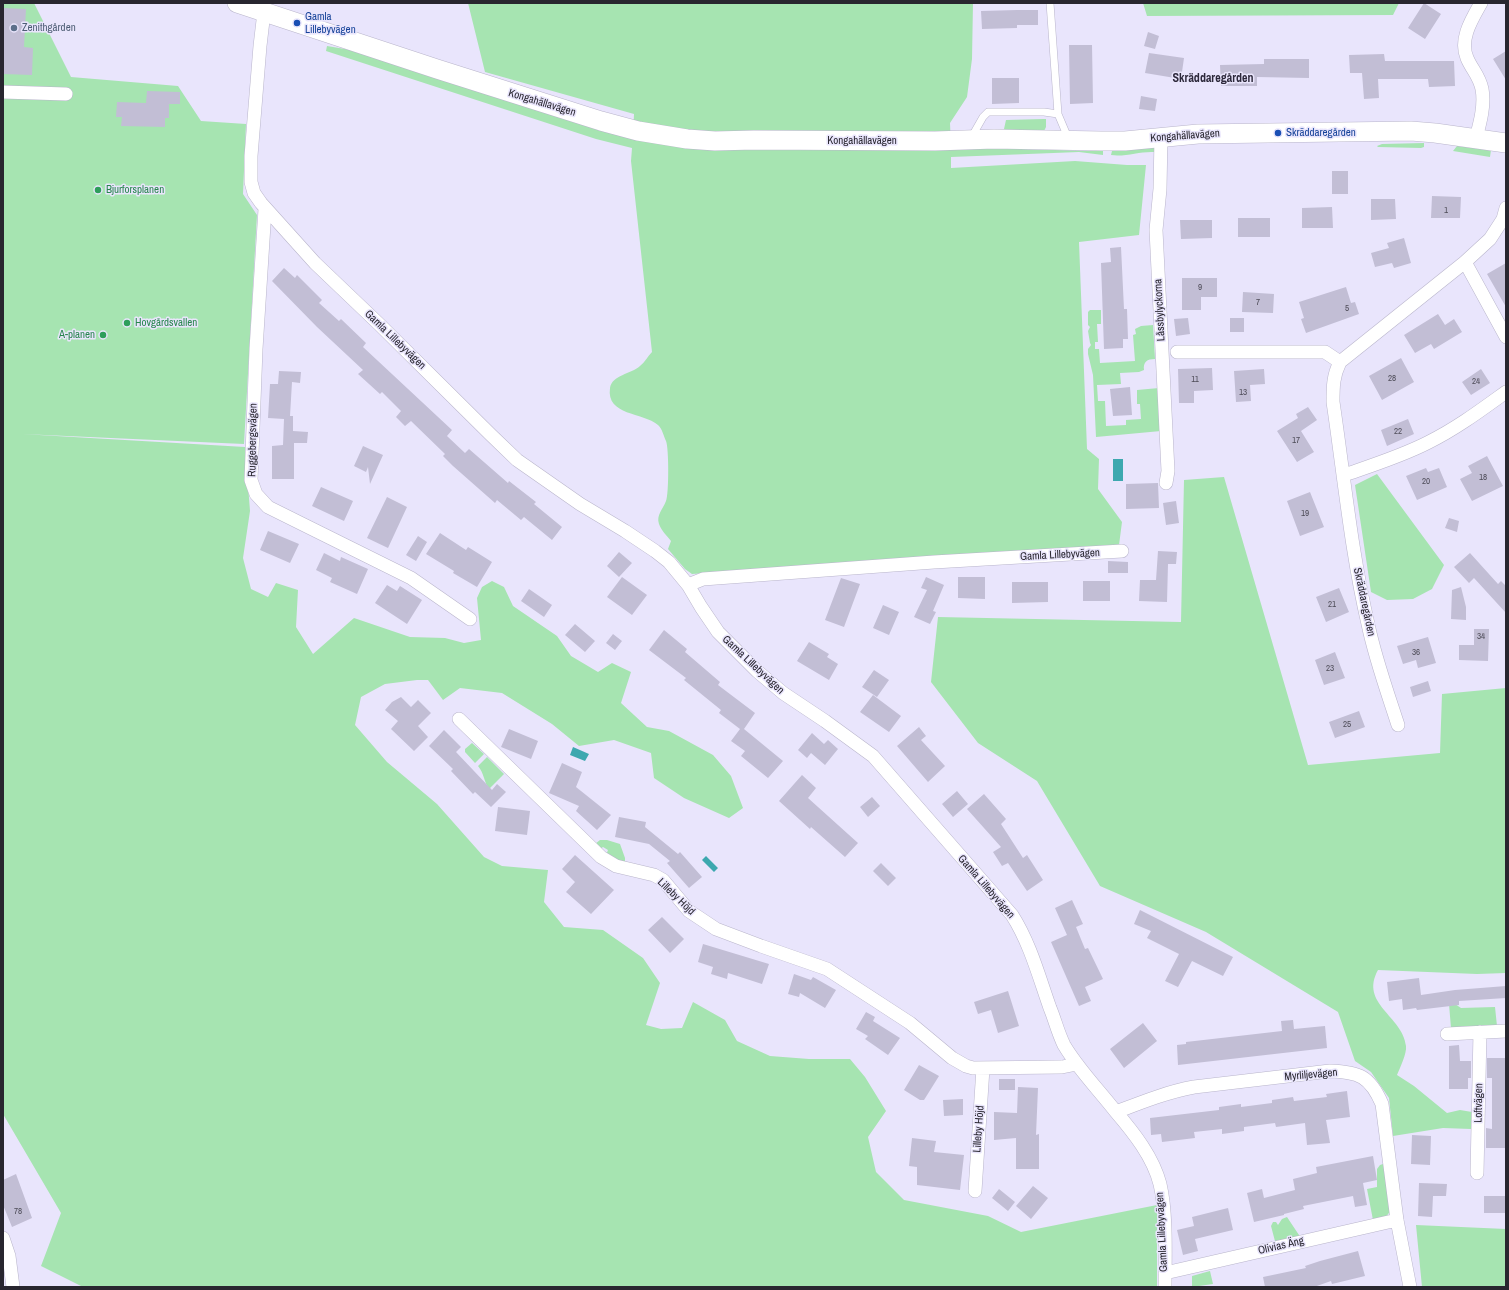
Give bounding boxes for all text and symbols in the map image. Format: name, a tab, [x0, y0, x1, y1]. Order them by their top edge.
place label: Gamla Lillebyvägen	[305, 10, 356, 36]
marker: Gamla Lillebyvägen	[292, 18, 302, 28]
place label: Zenithgården	[22, 21, 76, 35]
marker: Zenithgården	[9, 23, 19, 33]
district label: Skräddaregården	[1173, 72, 1253, 86]
street label: Kongahällavägen	[507, 86, 577, 120]
place label: Skräddaregården	[1286, 126, 1356, 140]
street label: Kongahällavägen	[1150, 127, 1220, 145]
marker: Skräddaregården	[1273, 128, 1283, 138]
street label: Kongahällavägen	[827, 134, 897, 148]
place label: Bjurforsplanen	[106, 183, 164, 197]
marker: Bjurforsplanen	[93, 185, 103, 195]
house number: 1	[1444, 206, 1448, 216]
street label: Låssbylyckorna	[1152, 279, 1168, 341]
house number: 9	[1198, 283, 1202, 293]
house number: 7	[1256, 298, 1260, 308]
house number: 5	[1345, 304, 1349, 314]
street label: Gamla Lillebyvägen	[362, 308, 428, 372]
place label: Hovgårdsvallen	[135, 316, 197, 330]
marker: Hovgårdsvallen	[122, 318, 132, 328]
place label: A-planen	[59, 328, 95, 342]
marker: A-planen	[98, 330, 108, 340]
house number: 28	[1388, 374, 1396, 384]
house number: 11	[1191, 375, 1199, 385]
house number: 24	[1472, 377, 1480, 387]
house number: 13	[1239, 388, 1247, 398]
street label: Ruggebergsvägen	[246, 403, 260, 477]
house number: 22	[1394, 427, 1402, 437]
house number: 17	[1292, 436, 1300, 446]
house number: 18	[1479, 473, 1487, 483]
house number: 20	[1422, 477, 1430, 487]
house number: 19	[1301, 509, 1309, 519]
street label: Gamla Lillebyvägen	[1020, 546, 1100, 564]
street label: Skräddaregården	[1350, 567, 1378, 637]
house number: 21	[1328, 600, 1336, 610]
house number: 34	[1477, 632, 1485, 642]
street label: Gamla Lillebyvägen	[719, 633, 787, 697]
house number: 36	[1412, 648, 1420, 658]
house number: 23	[1326, 664, 1334, 674]
house number: 25	[1343, 720, 1351, 730]
street label: Gamla Lillebyvägen	[955, 853, 1017, 921]
street label: Lilleby Höjd	[654, 876, 698, 918]
street label: Myrliljevägen	[1284, 1066, 1338, 1084]
street label: Loftvägen	[1472, 1083, 1486, 1123]
street label: Lilleby Höjd	[971, 1105, 987, 1153]
street label: Gamla Lillebyvägen	[1153, 1192, 1171, 1272]
house number: 78	[14, 1207, 22, 1217]
street label: Olivias Äng	[1257, 1234, 1305, 1258]

